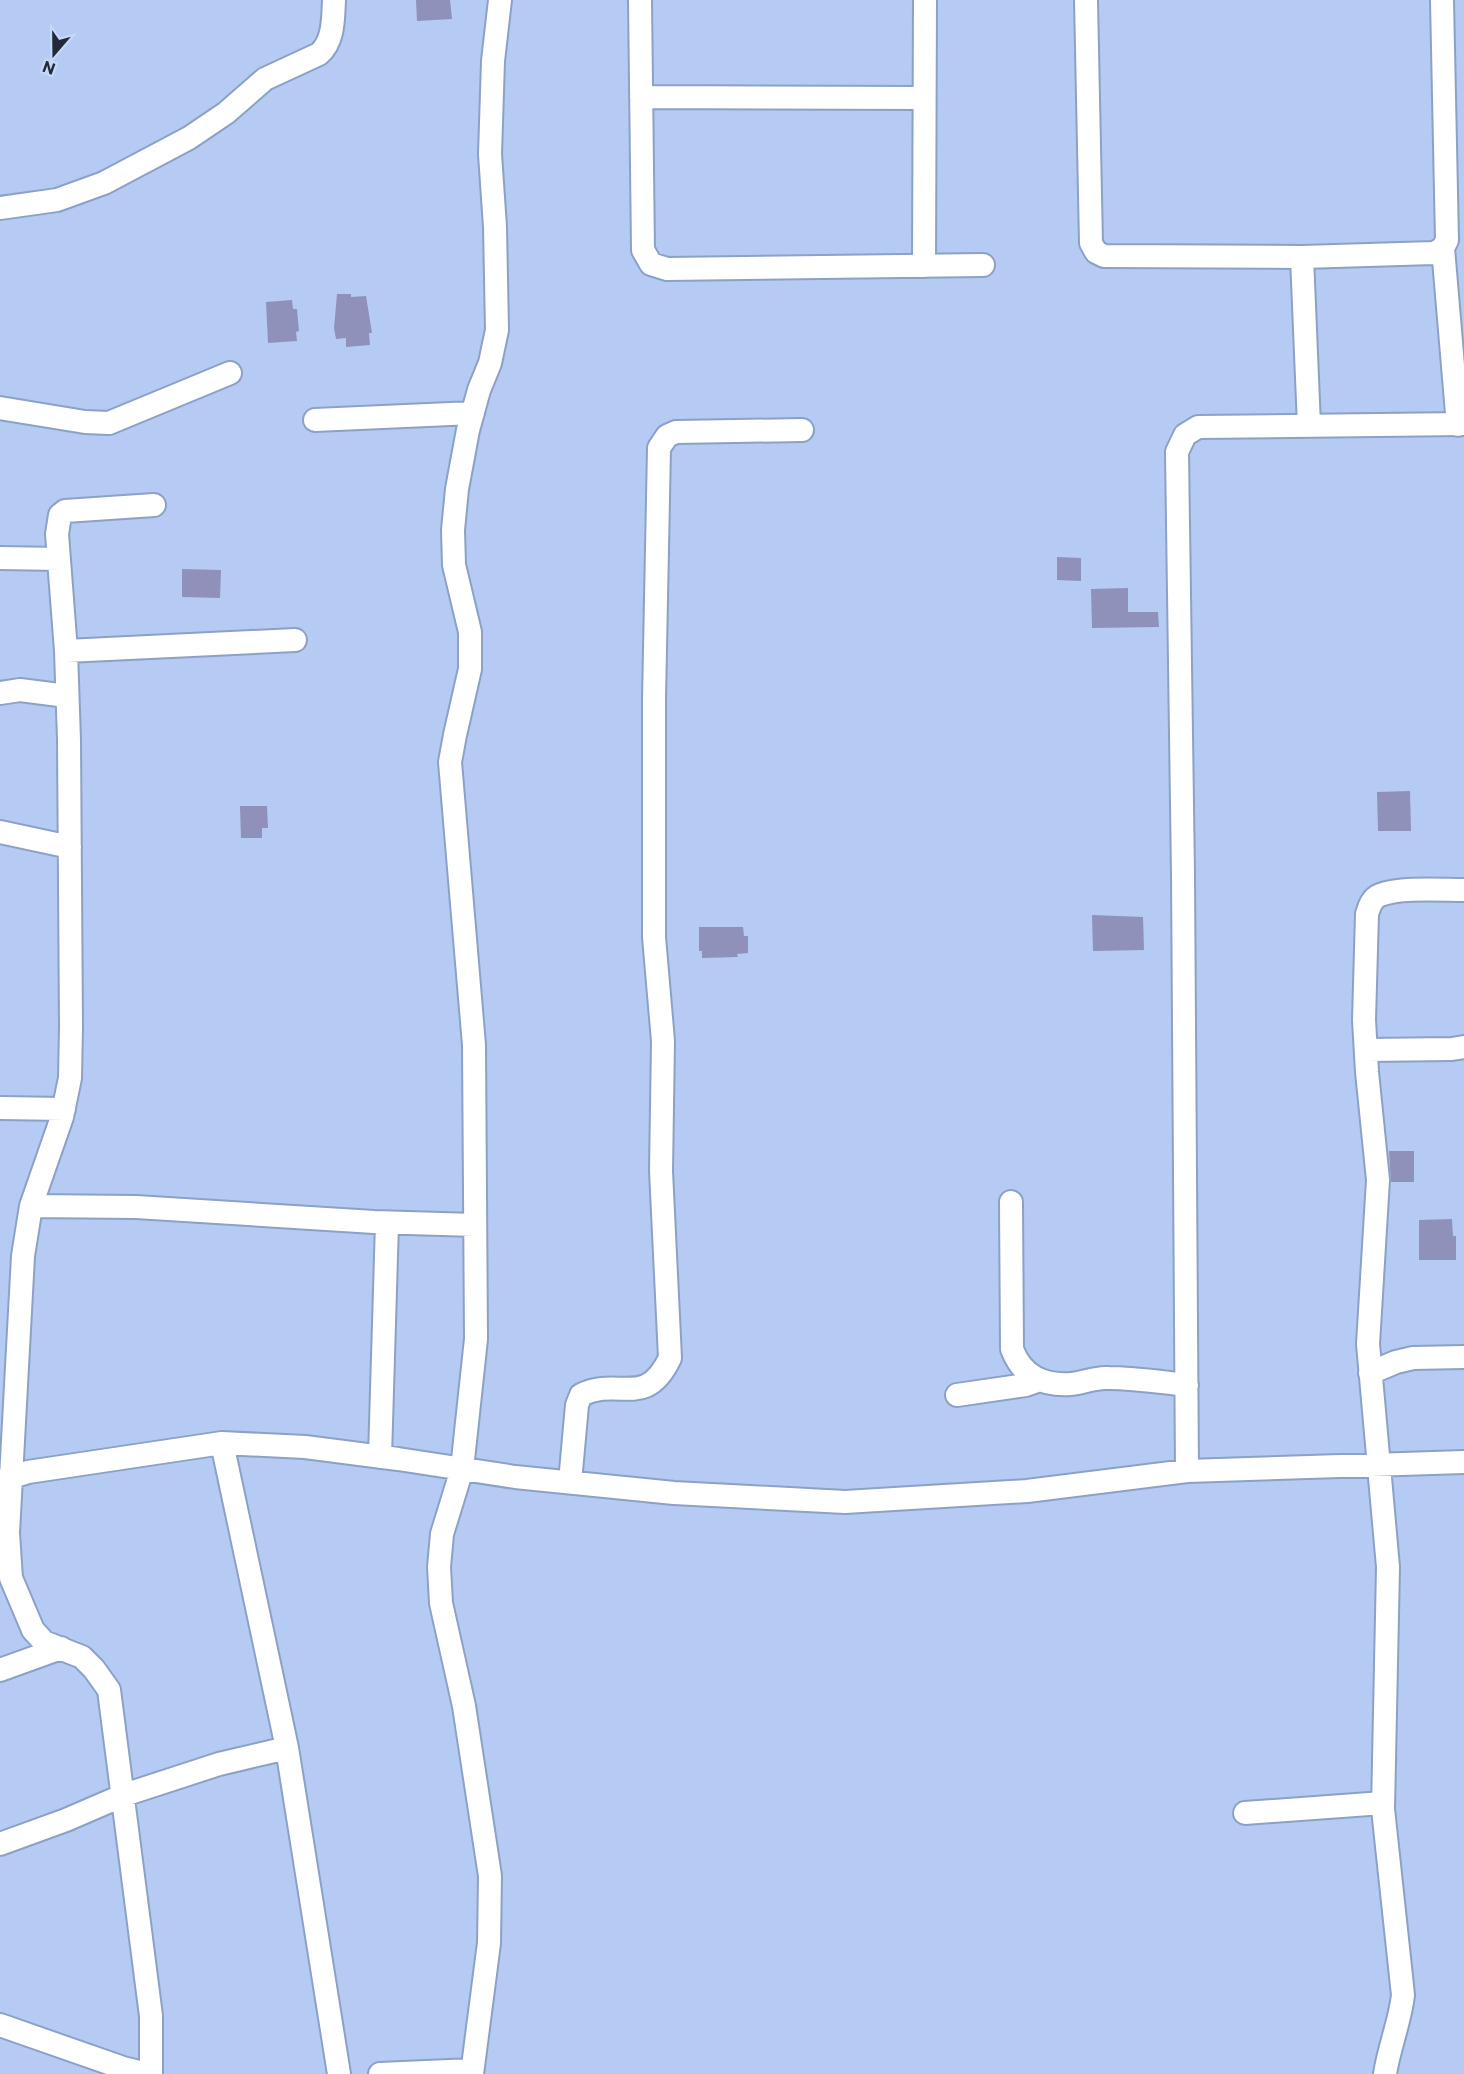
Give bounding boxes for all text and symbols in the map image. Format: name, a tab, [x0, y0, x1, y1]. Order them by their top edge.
north arrow	[24, 24, 84, 84]
text: N	[40, 58, 58, 80]

